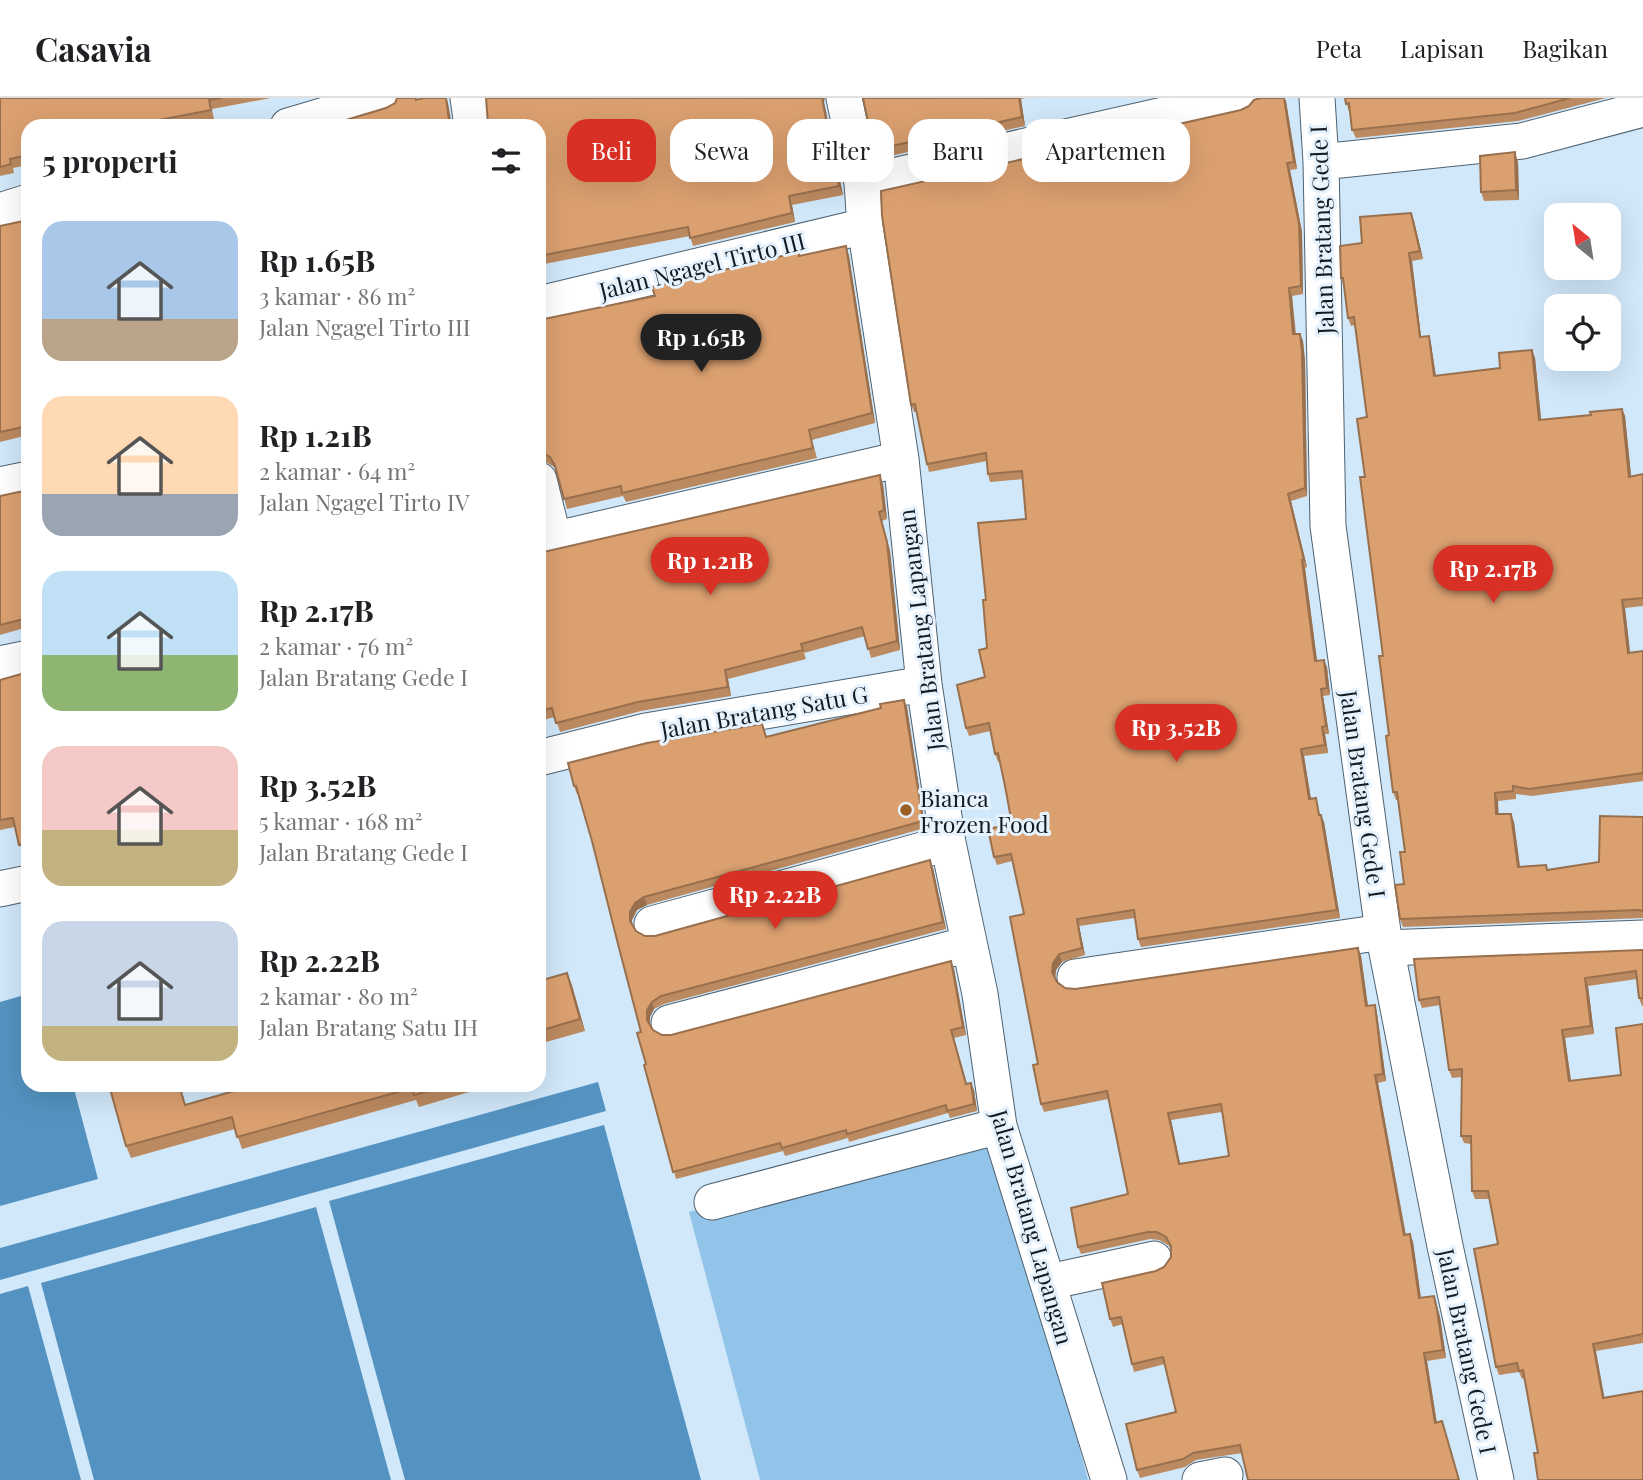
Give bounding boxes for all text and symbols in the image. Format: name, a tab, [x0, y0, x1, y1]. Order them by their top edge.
text: Casavia	[35, 26, 152, 70]
text: Peta	[1316, 32, 1362, 64]
text: Lapisan	[1400, 32, 1484, 64]
text: Bagikan	[1522, 32, 1608, 64]
chip: Beli	[567, 119, 656, 182]
chip: Sewa	[670, 119, 773, 182]
chip: Filter	[787, 119, 894, 182]
chip: Baru	[908, 119, 1008, 182]
chip: Apartemen	[1022, 119, 1190, 182]
street label: Jalan Bratang Gede I	[1302, 125, 1340, 336]
text: 5 properti	[42, 141, 178, 181]
icon: filters	[487, 142, 525, 180]
north arrow	[1544, 203, 1620, 280]
map controls	[1544, 203, 1621, 371]
street label: Jalan Ngagel Tirto III	[595, 224, 808, 306]
text: Rp 1.65B	[259, 240, 375, 280]
icon: home	[98, 249, 182, 333]
text: 3 kamar · 86 m²	[259, 280, 415, 311]
button: locate	[1544, 294, 1621, 371]
text: Jalan Ngagel Tirto III	[259, 311, 471, 342]
pin: Rp 1.65B	[629, 314, 773, 374]
text: Rp 1.65B	[656, 321, 746, 352]
text: Rp 1.21B	[259, 415, 372, 455]
icon: home	[98, 424, 182, 508]
text: 2 kamar · 64 m²	[259, 455, 415, 486]
text: Jalan Ngagel Tirto IV	[259, 486, 469, 517]
street label: Jalan Bratang Lapangan	[890, 507, 950, 754]
pin: Rp 1.21B	[638, 538, 782, 597]
text: Rp 1.21B	[667, 544, 753, 575]
pin: Rp 2.17B	[1421, 546, 1565, 605]
text: Rp 2.17B	[1449, 552, 1537, 583]
text: Rp 2.17B	[259, 590, 374, 630]
icon: home	[98, 599, 182, 683]
text: 2 kamar · 76 m²	[259, 630, 413, 661]
text: Jalan Bratang Gede I	[259, 661, 468, 692]
street label: Jalan Bratang Satu G	[657, 677, 870, 745]
street label: Jalan Bratang Gede I	[1334, 687, 1394, 900]
pin: Rp 3.52B	[1104, 704, 1248, 764]
text: Rp 3.52B	[1131, 711, 1221, 742]
text: Rp 3.52B	[259, 765, 376, 805]
icon: home	[98, 774, 182, 858]
place label: Bianca Frozen Food	[920, 782, 1049, 839]
marker: Bianca Frozen Food	[898, 802, 914, 818]
text: 5 kamar · 168 m²	[259, 805, 423, 836]
text: Jalan Bratang Gede I	[259, 836, 468, 867]
pin: Rp 2.22B	[703, 872, 847, 931]
text: Rp 2.22B	[729, 878, 821, 909]
text: Rp 2.22B	[259, 940, 380, 980]
icon: home	[98, 949, 182, 1033]
text: 2 kamar · 80 m²	[259, 980, 418, 1011]
text: Jalan Bratang Satu IH	[259, 1011, 478, 1042]
street label: Jalan Bratang Lapangan	[984, 1105, 1081, 1348]
street label: Jalan Bratang Gede I	[1431, 1245, 1505, 1457]

